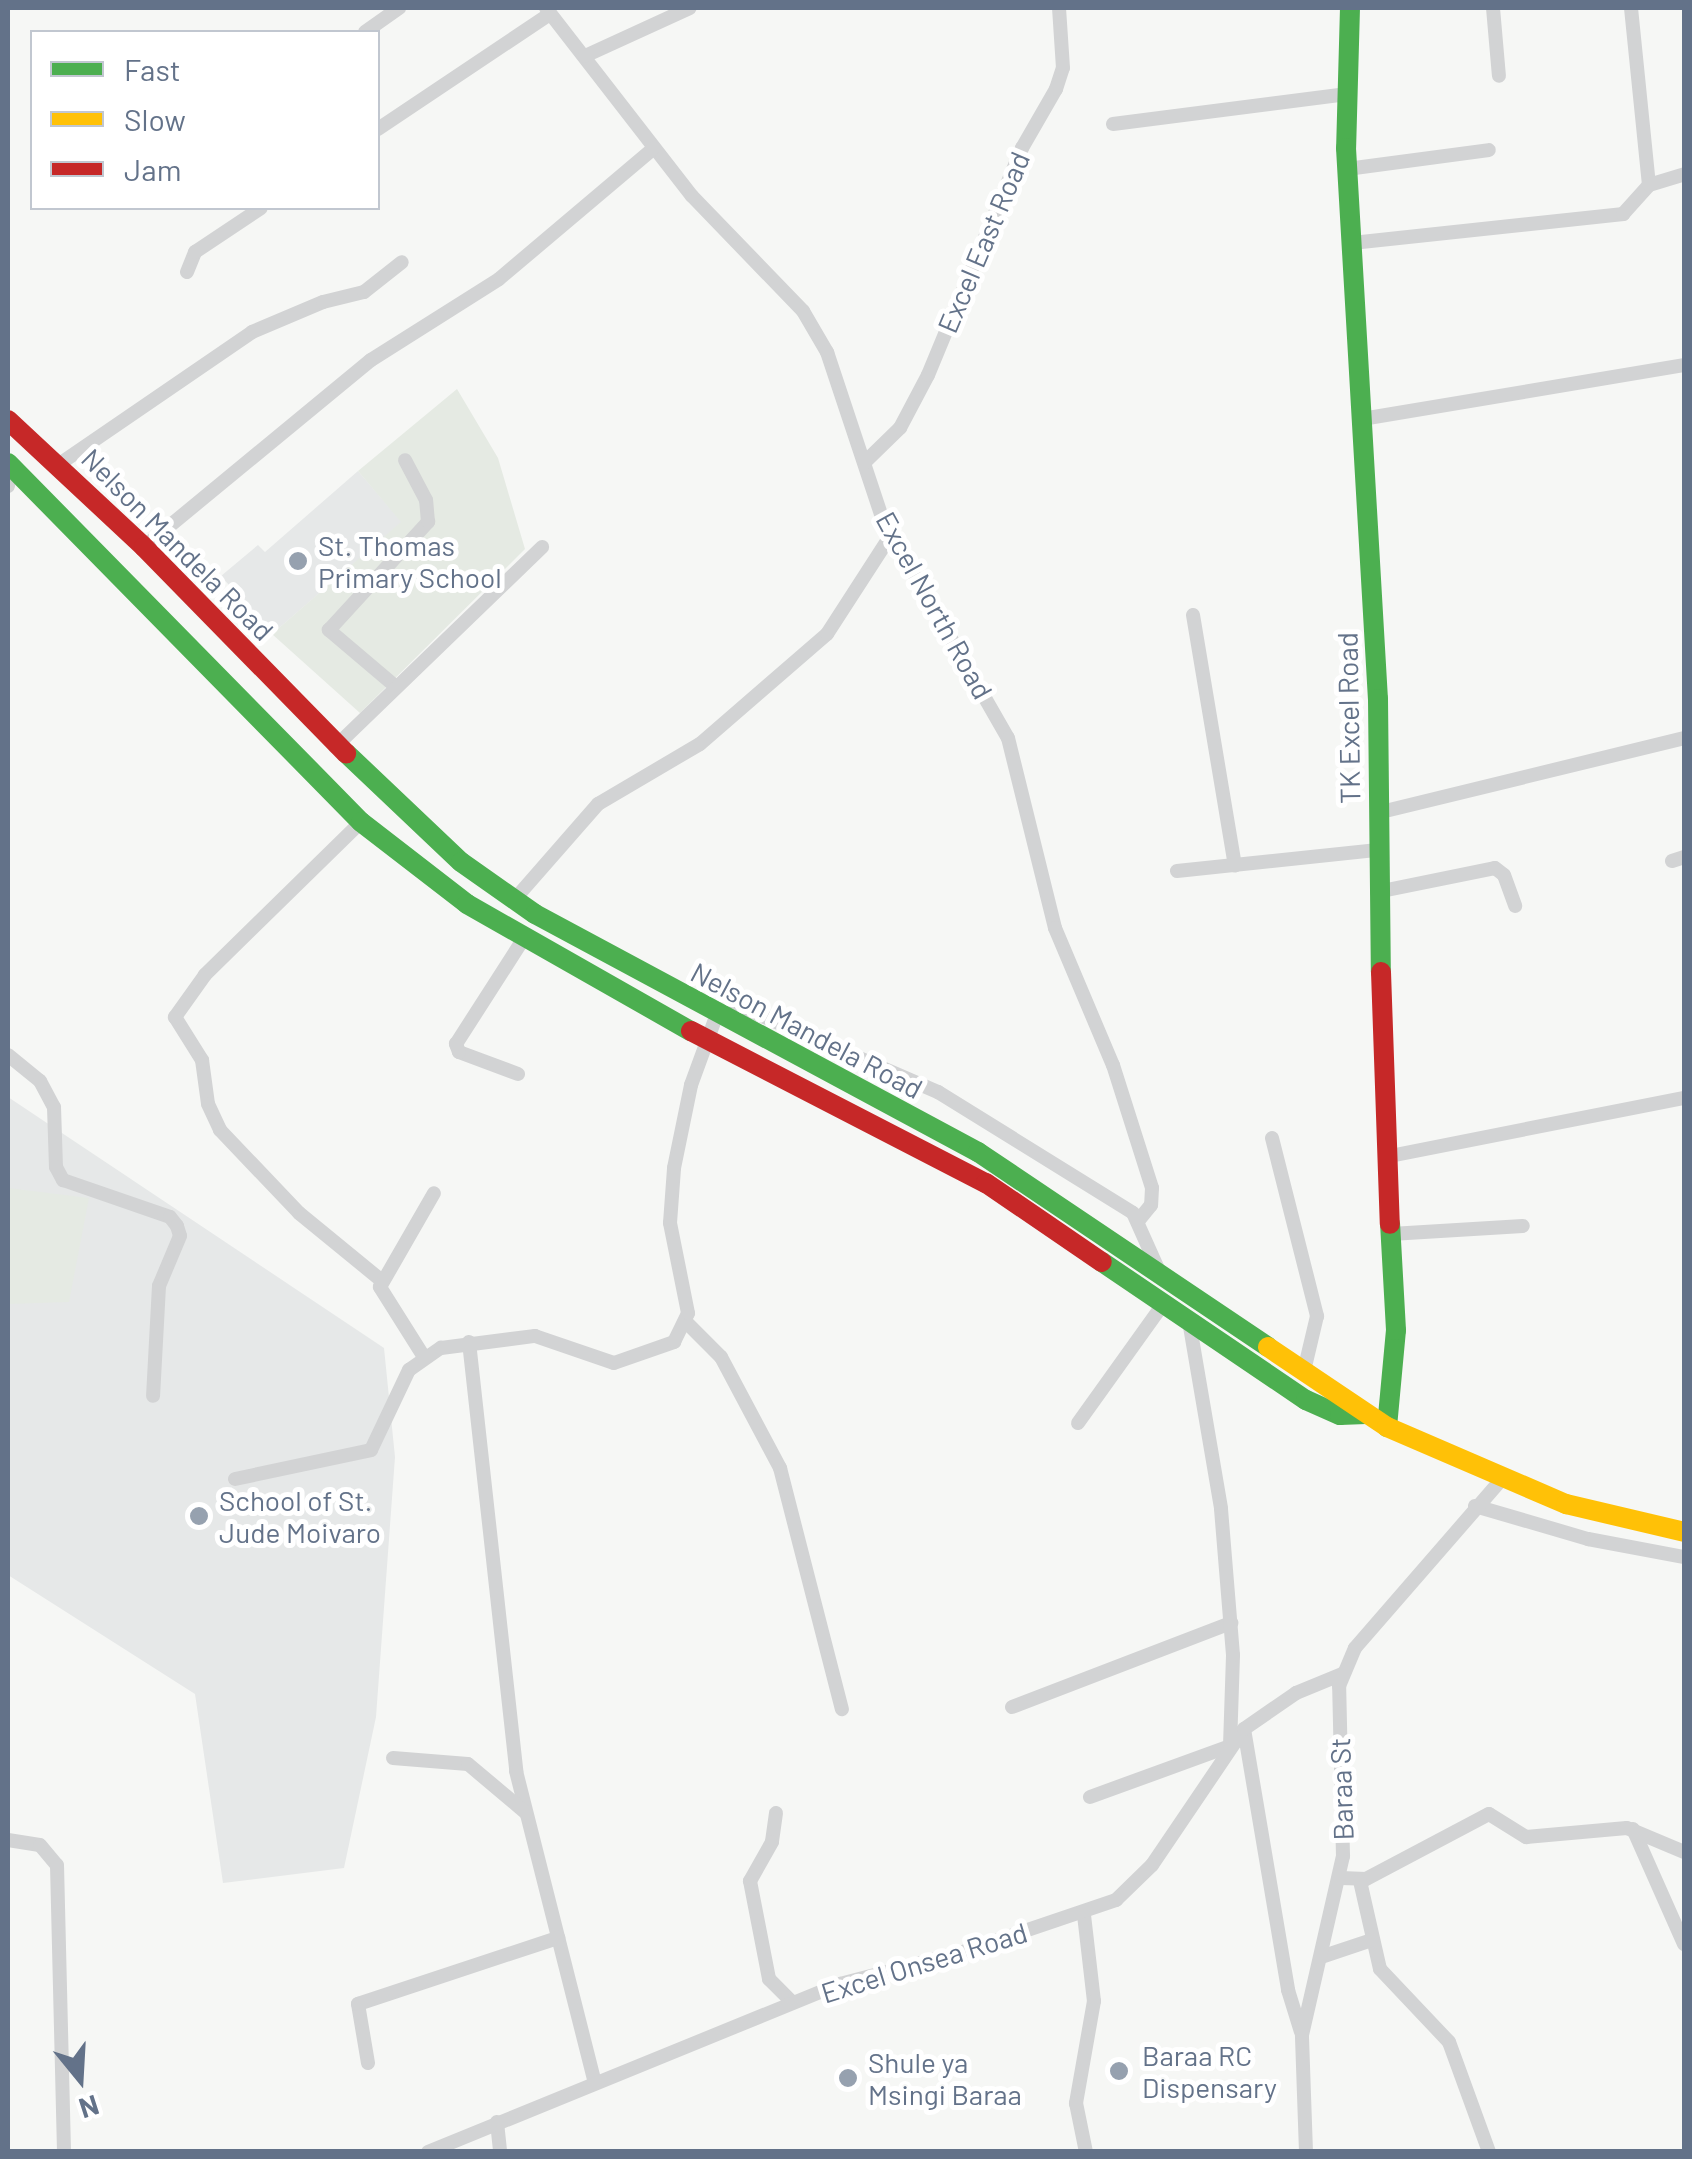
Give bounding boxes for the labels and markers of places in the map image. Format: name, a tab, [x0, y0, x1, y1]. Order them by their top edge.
place label: St. Thomas Primary School	[318, 528, 502, 594]
marker: St. Thomas Primary School	[287, 550, 309, 572]
place label: School of St. Jude Moivaro	[219, 1483, 381, 1549]
marker: School of St. Jude Moivaro	[188, 1505, 210, 1527]
place label: Baraa RC Dispensary	[1142, 2038, 1277, 2104]
place label: Shule ya Msingi Baraa	[868, 2045, 1022, 2111]
marker: Baraa RC Dispensary	[1106, 2058, 1132, 2084]
marker: Shule ya Msingi Baraa	[837, 2067, 859, 2089]

